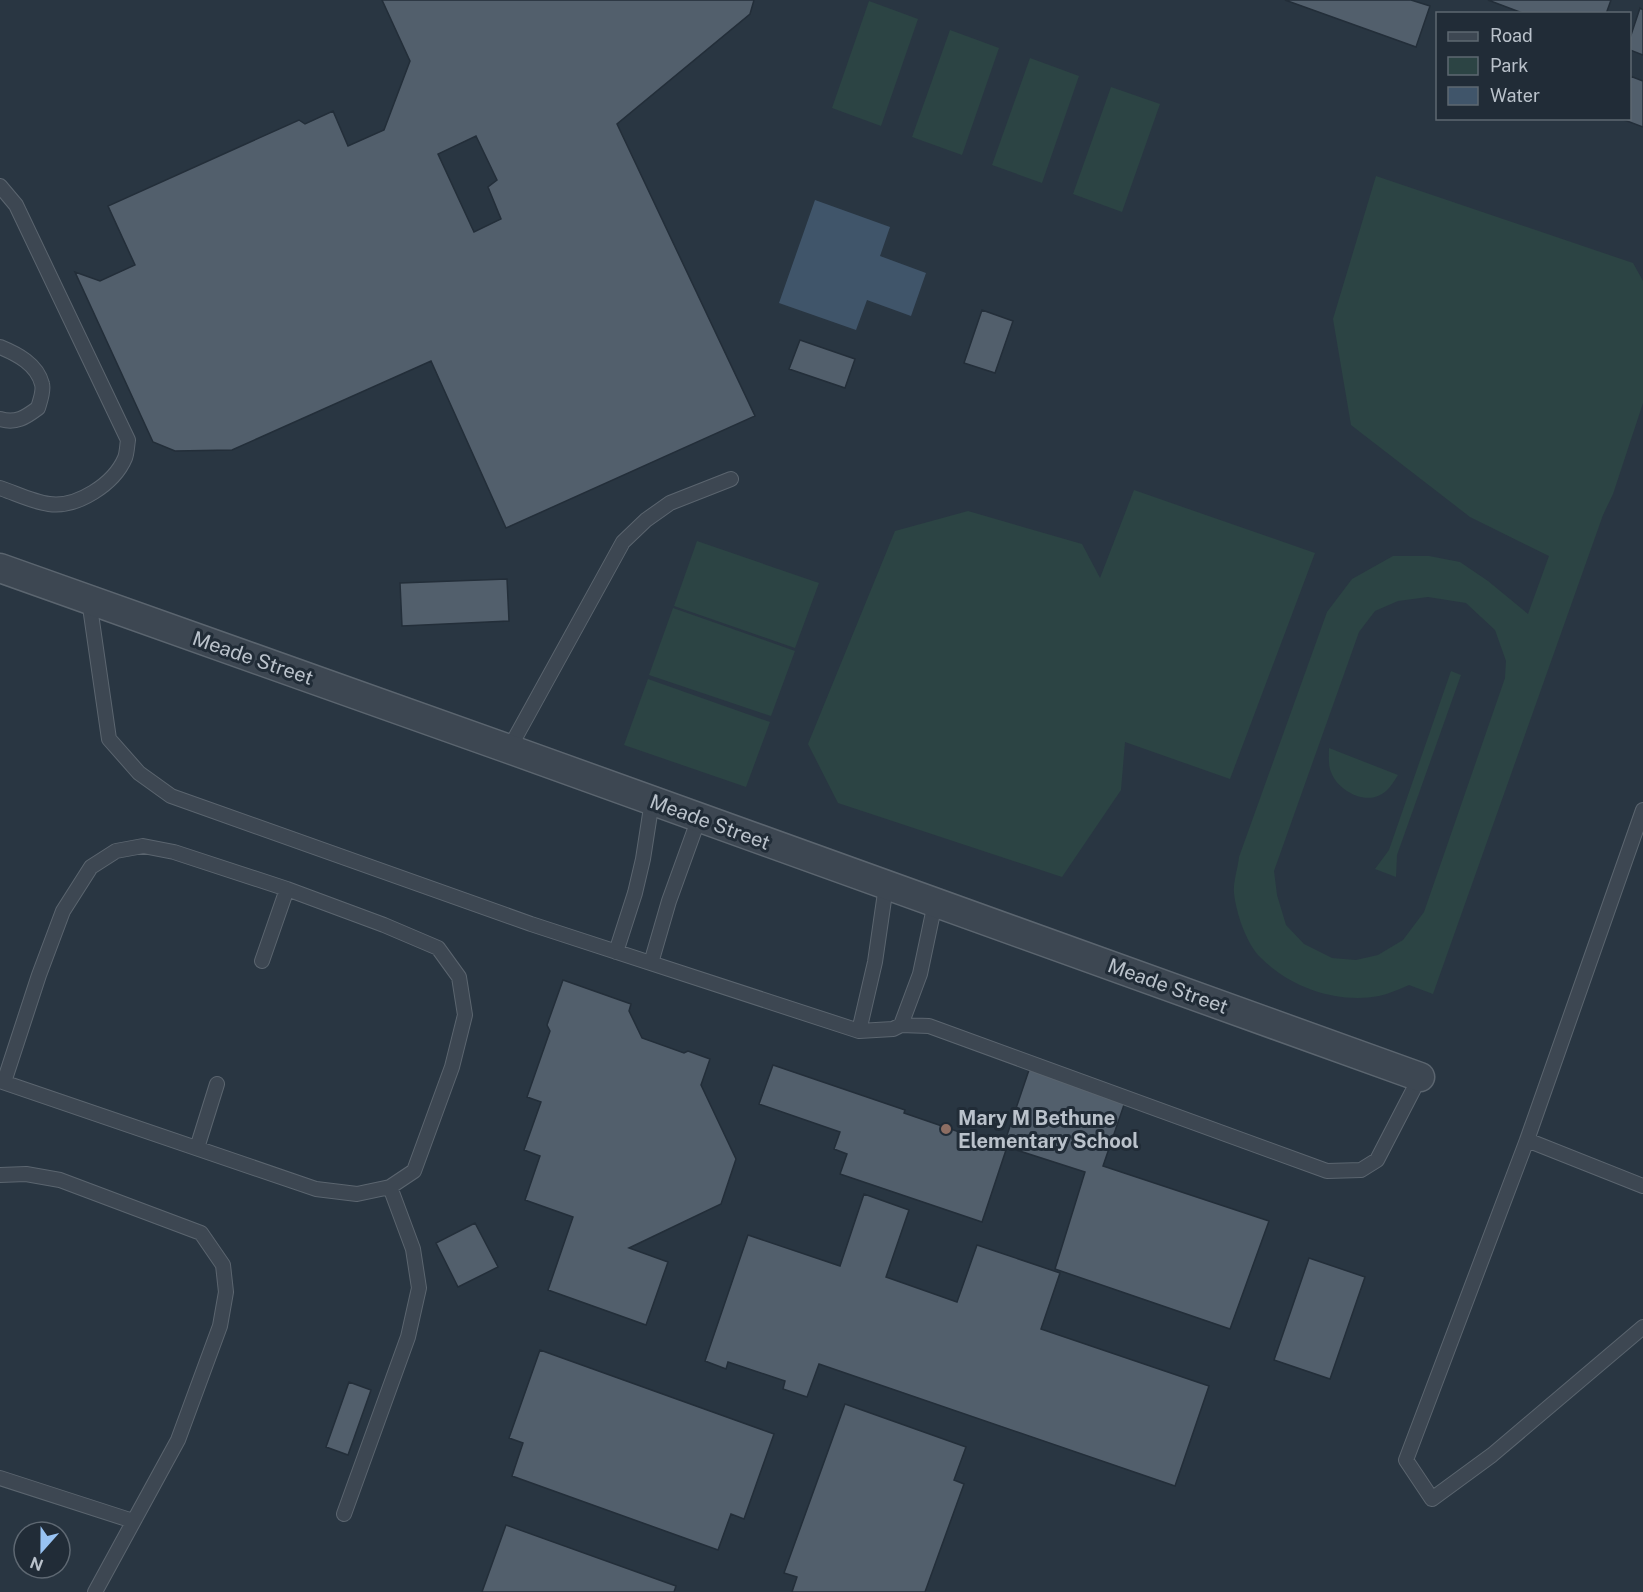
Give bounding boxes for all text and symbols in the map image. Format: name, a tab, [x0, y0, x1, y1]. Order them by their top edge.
legend	[1436, 12, 1631, 120]
text: Road	[1490, 25, 1533, 46]
text: Park	[1490, 55, 1528, 76]
text: Water	[1490, 85, 1540, 106]
street label: Meade Street	[189, 626, 317, 690]
street label: Meade Street	[647, 789, 773, 855]
street label: Meade Street	[1105, 953, 1231, 1019]
place label: Mary M Bethune Elementary School	[958, 1106, 1139, 1153]
marker: Mary M Bethune Elementary School	[939, 1122, 953, 1136]
north arrow	[12, 1520, 72, 1580]
text: N	[28, 1552, 46, 1575]

